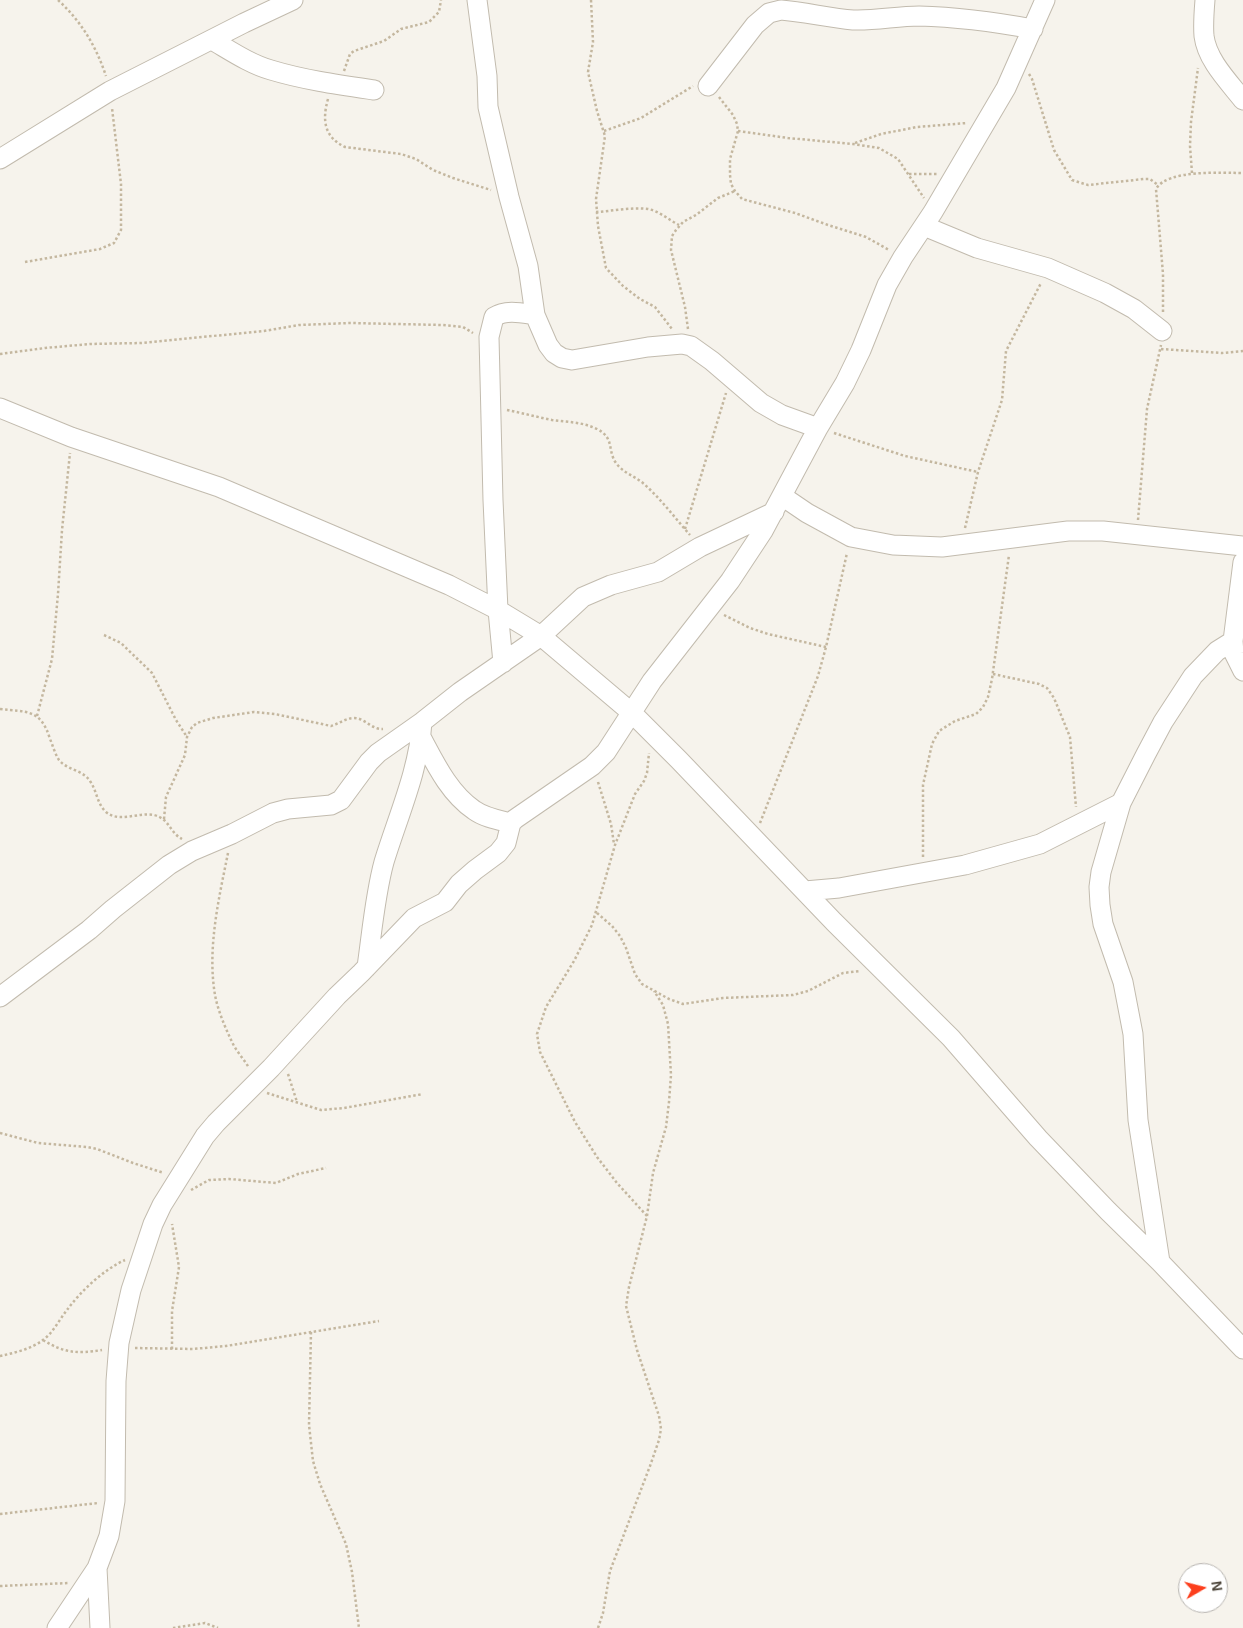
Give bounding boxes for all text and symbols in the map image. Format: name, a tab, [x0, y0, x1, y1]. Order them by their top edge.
north arrow	[1178, 1563, 1228, 1613]
text: N	[1208, 1580, 1225, 1592]

